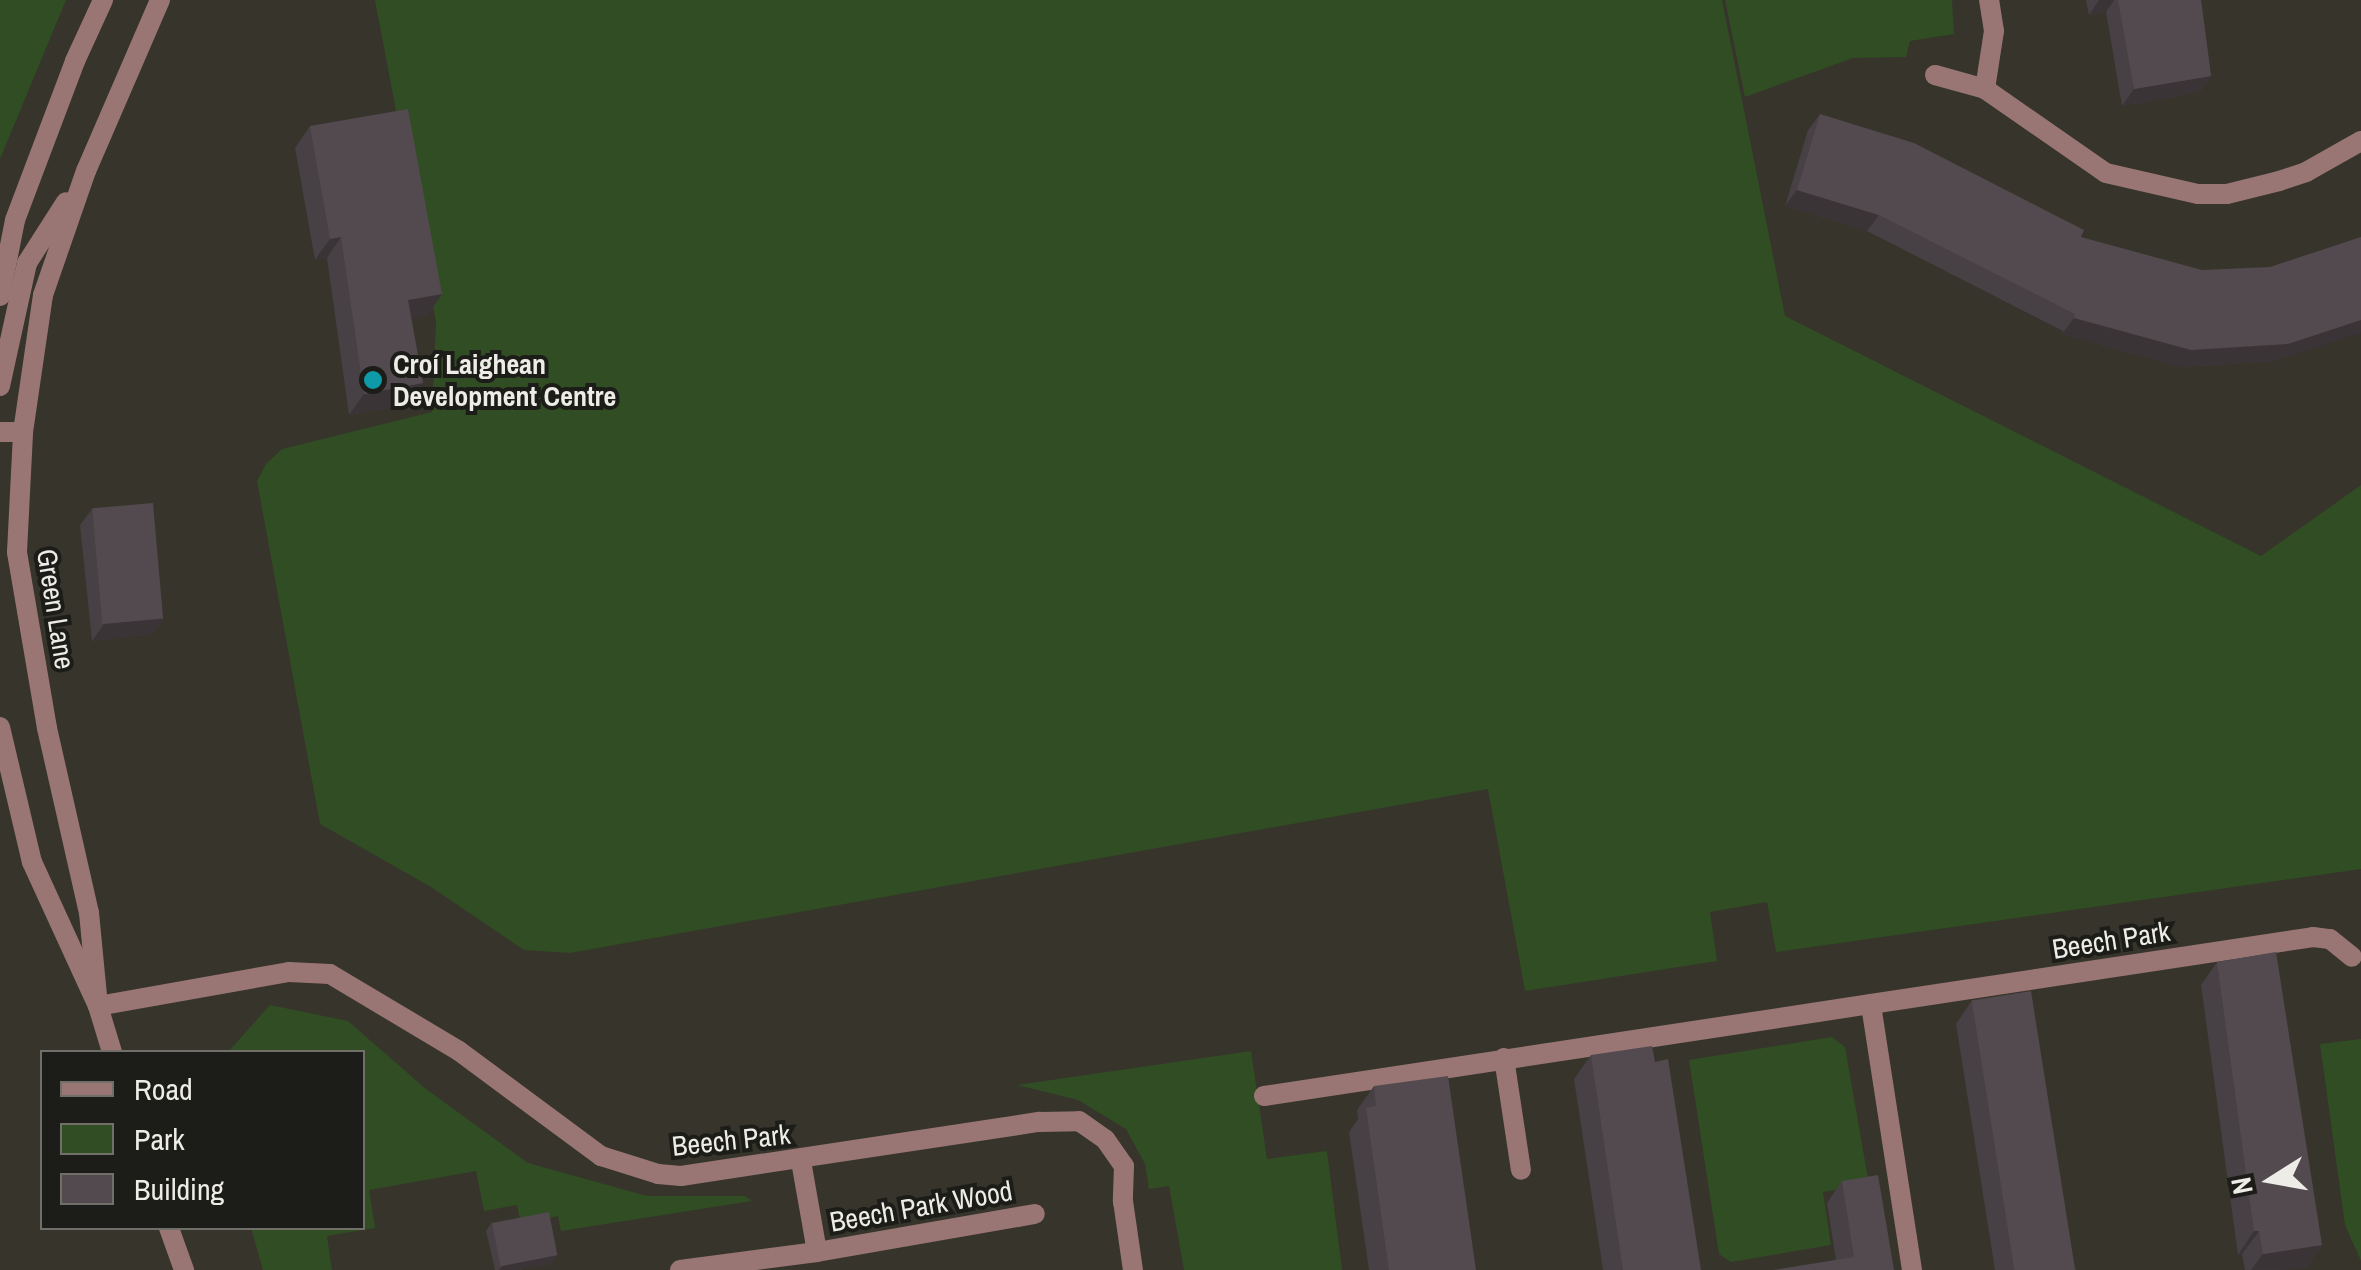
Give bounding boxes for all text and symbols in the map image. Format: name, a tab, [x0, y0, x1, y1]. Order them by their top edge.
place label: Croí Laighean Development Centre	[393, 347, 616, 413]
marker: Croí Laighean Development Centre	[362, 369, 384, 391]
street label: Green Lane	[30, 546, 82, 672]
street label: Beech Park	[2050, 914, 2172, 966]
legend	[40, 1050, 365, 1230]
text: Road	[134, 1069, 193, 1109]
street label: Beech Park	[670, 1117, 792, 1163]
text: Park	[134, 1119, 185, 1159]
north arrow	[2221, 1130, 2321, 1230]
text: Building	[134, 1169, 224, 1209]
street label: Beech Park Wood	[827, 1173, 1015, 1239]
text: N	[2221, 1174, 2262, 1197]

